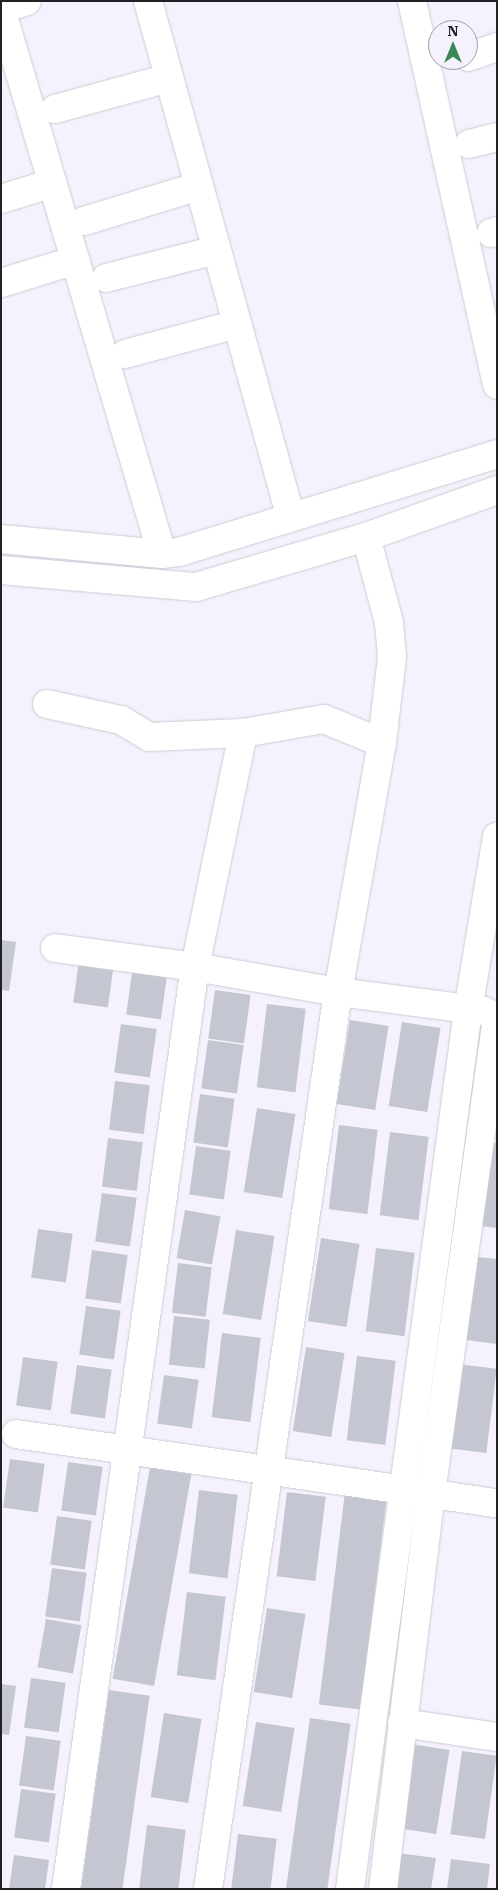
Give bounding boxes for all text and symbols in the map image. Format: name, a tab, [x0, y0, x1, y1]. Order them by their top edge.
north arrow	[428, 20, 478, 70]
text: N	[447, 22, 459, 40]

